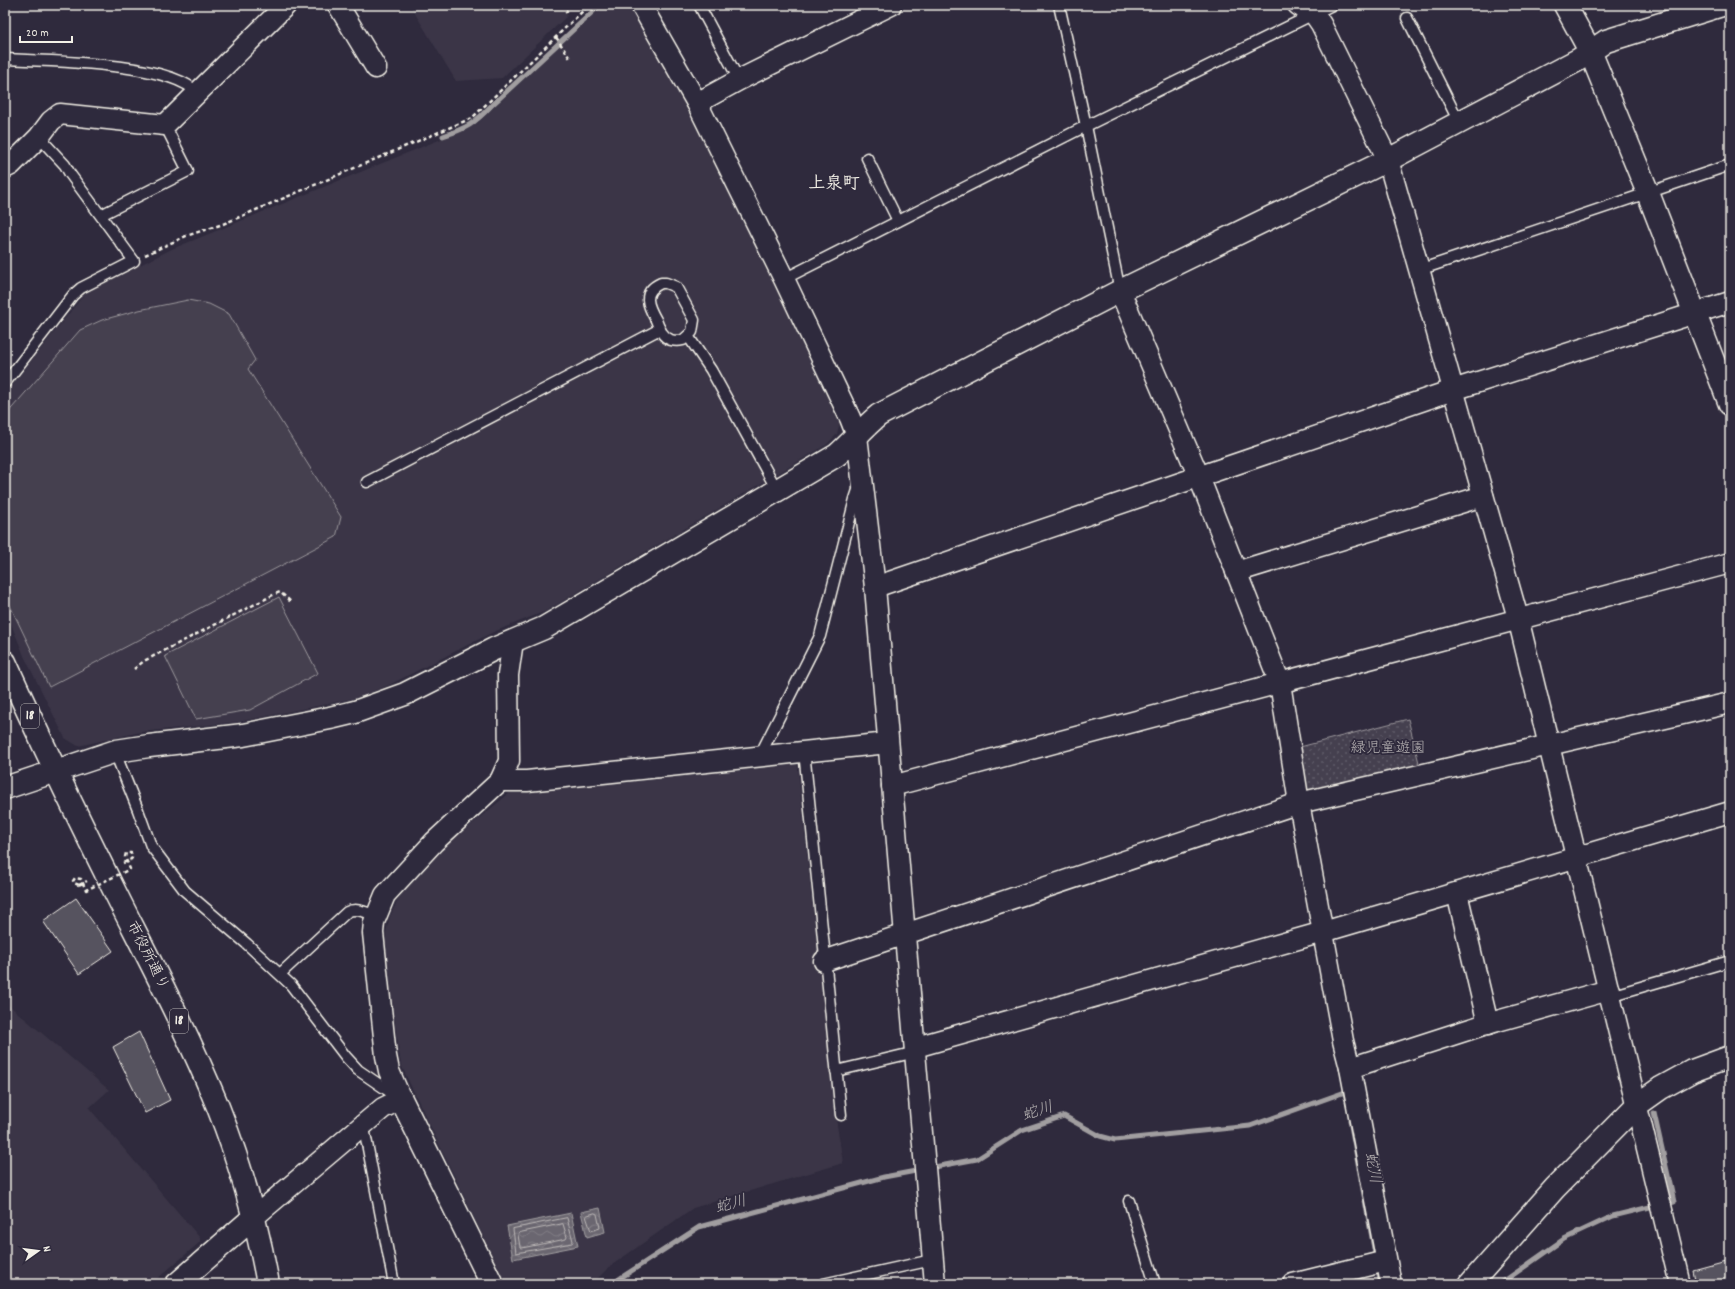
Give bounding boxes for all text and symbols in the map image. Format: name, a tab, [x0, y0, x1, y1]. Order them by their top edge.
scale bar	[20, 18, 72, 44]
text: 20 m	[26, 25, 49, 42]
district label: 上泉町	[809, 173, 860, 197]
road number: 18	[21, 704, 39, 728]
park label: 緑児童遊園	[1350, 738, 1426, 760]
street label: 市役所通り	[120, 918, 174, 994]
road number: 18	[170, 1009, 188, 1033]
water label: 蛇川	[1019, 1096, 1057, 1128]
water label: 蛇川	[1358, 1150, 1386, 1186]
water label: 蛇川	[713, 1190, 749, 1220]
north arrow	[18, 1231, 58, 1271]
text: N	[37, 1244, 54, 1254]

